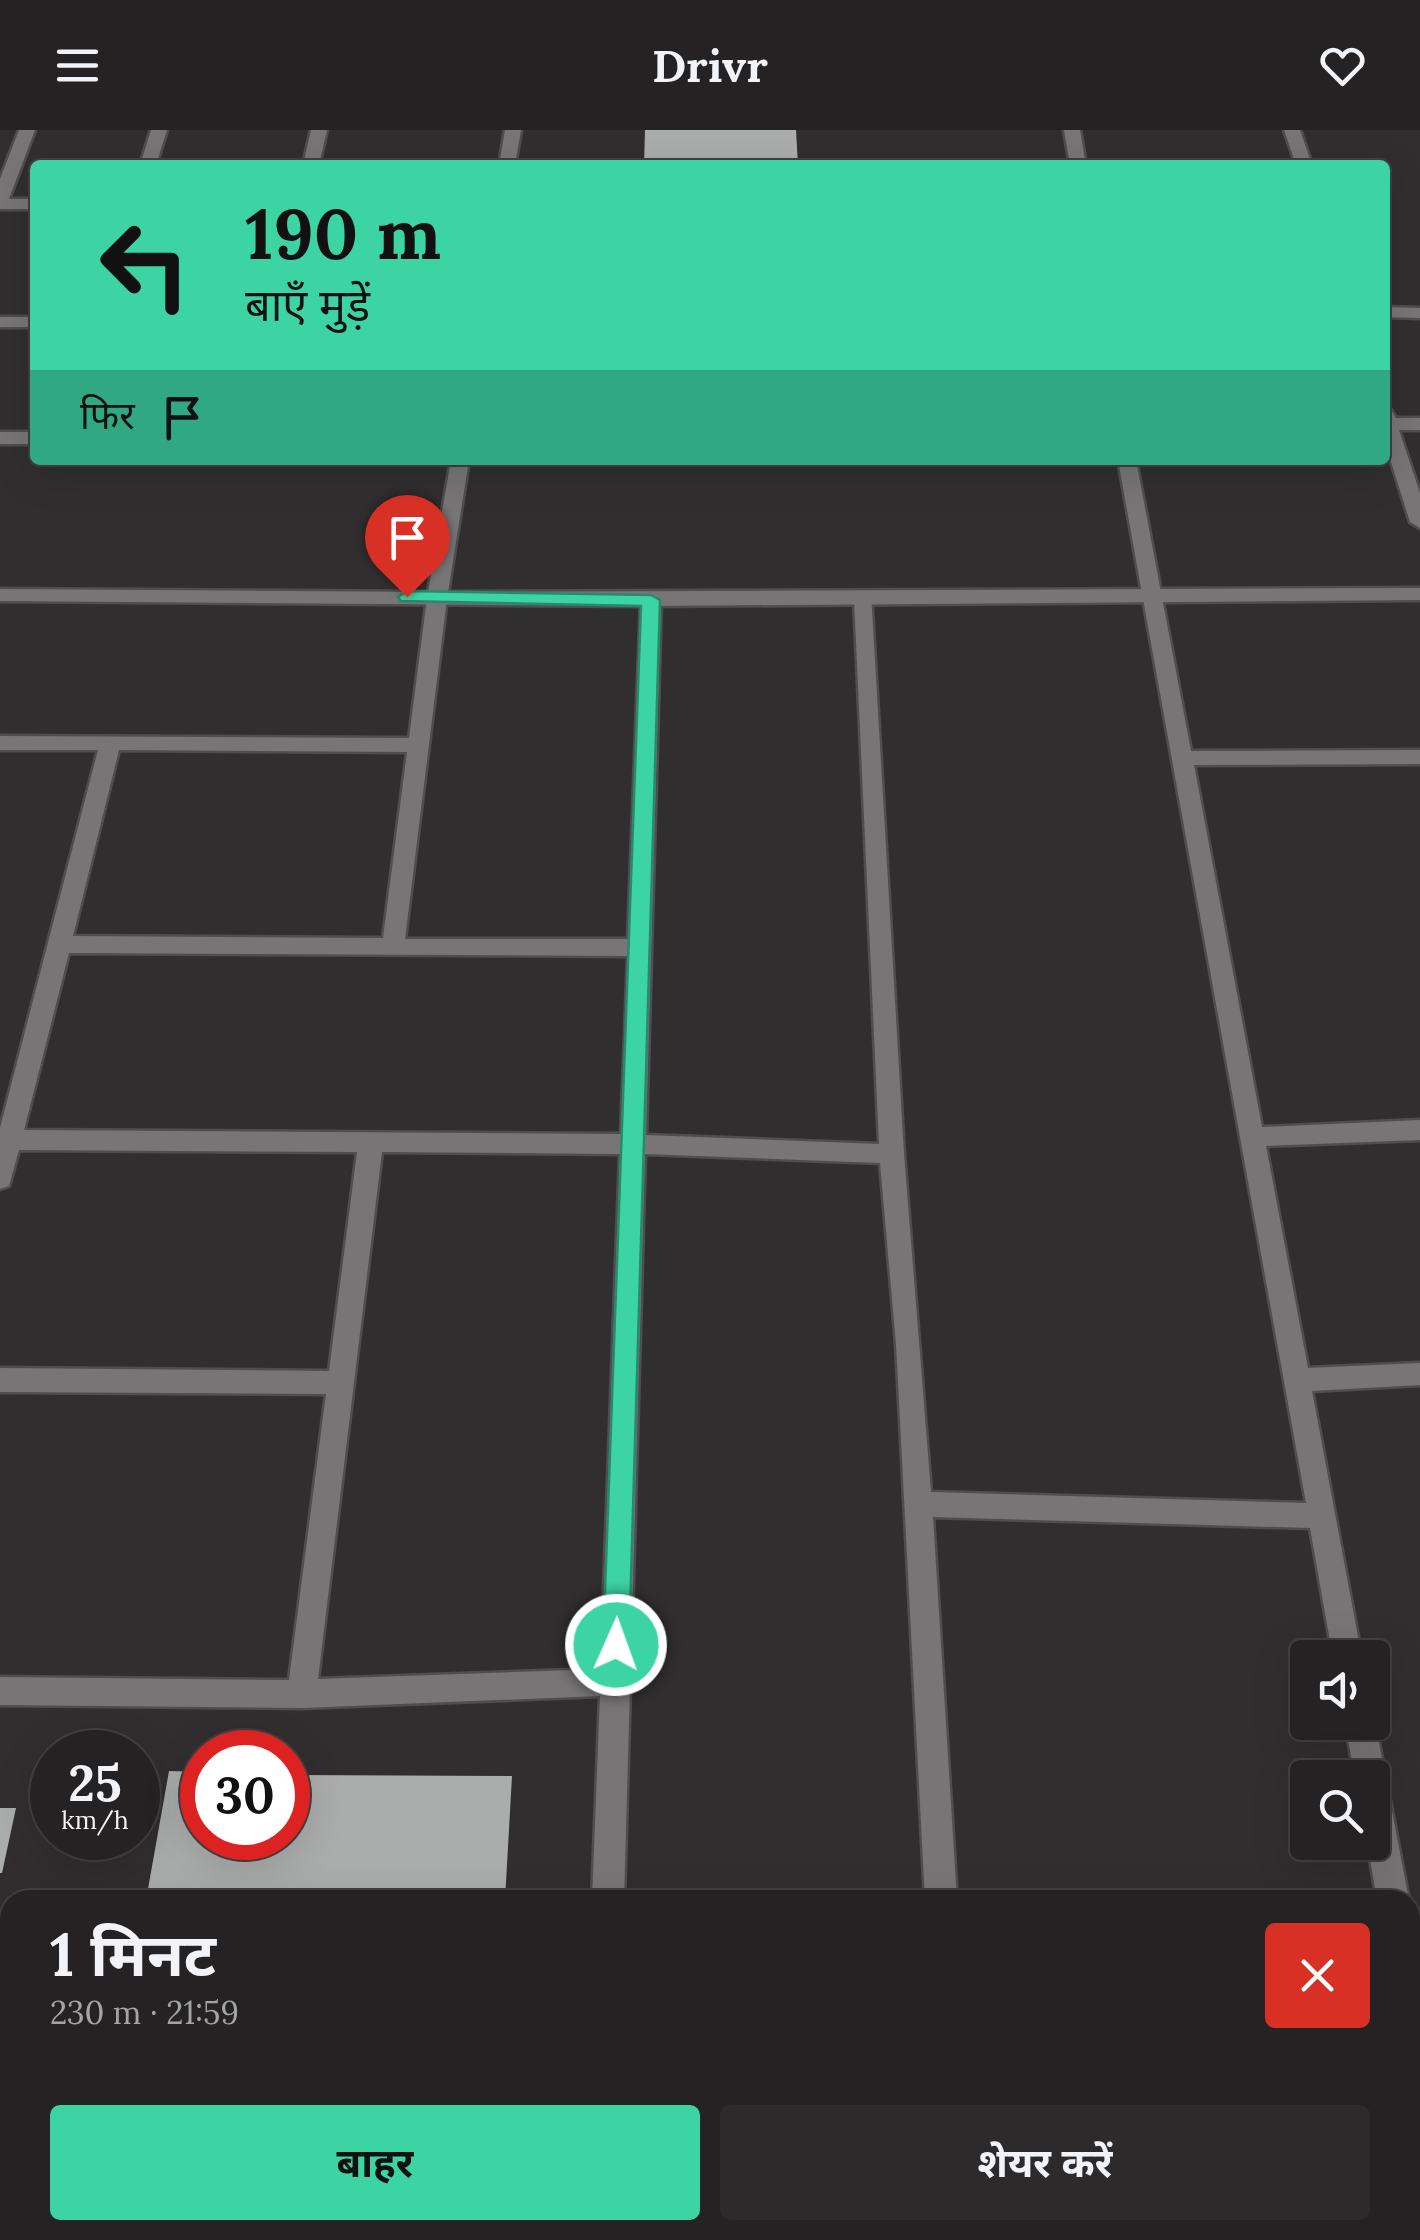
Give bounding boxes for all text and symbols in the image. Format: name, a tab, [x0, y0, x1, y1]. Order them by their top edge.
text: Drivr	[652, 37, 768, 94]
icon: menu	[50, 38, 105, 93]
icon: heart	[1315, 38, 1370, 93]
text: 190 m	[245, 189, 441, 278]
icon: left	[80, 200, 210, 330]
text: बाएँ मुड़ें	[245, 276, 370, 333]
icon: arrive	[155, 390, 210, 445]
text: फिर	[80, 391, 135, 439]
pin	[365, 495, 450, 598]
icon: arrive	[380, 510, 435, 565]
position arrow	[564, 1593, 668, 1697]
map controls	[1290, 1640, 1390, 1860]
button: sound	[1290, 1640, 1390, 1740]
speed limit sign: 30	[180, 1730, 310, 1860]
text: 25	[68, 1751, 122, 1815]
button: search	[1290, 1760, 1390, 1860]
text: km/h	[61, 1804, 129, 1836]
text: 1 मिनट	[50, 1916, 216, 1992]
button: close	[1265, 1923, 1370, 2028]
text: 230 m · 21:59	[50, 1992, 239, 2033]
button: बाहर	[50, 2105, 700, 2220]
button: शेयर करें	[720, 2105, 1370, 2220]

